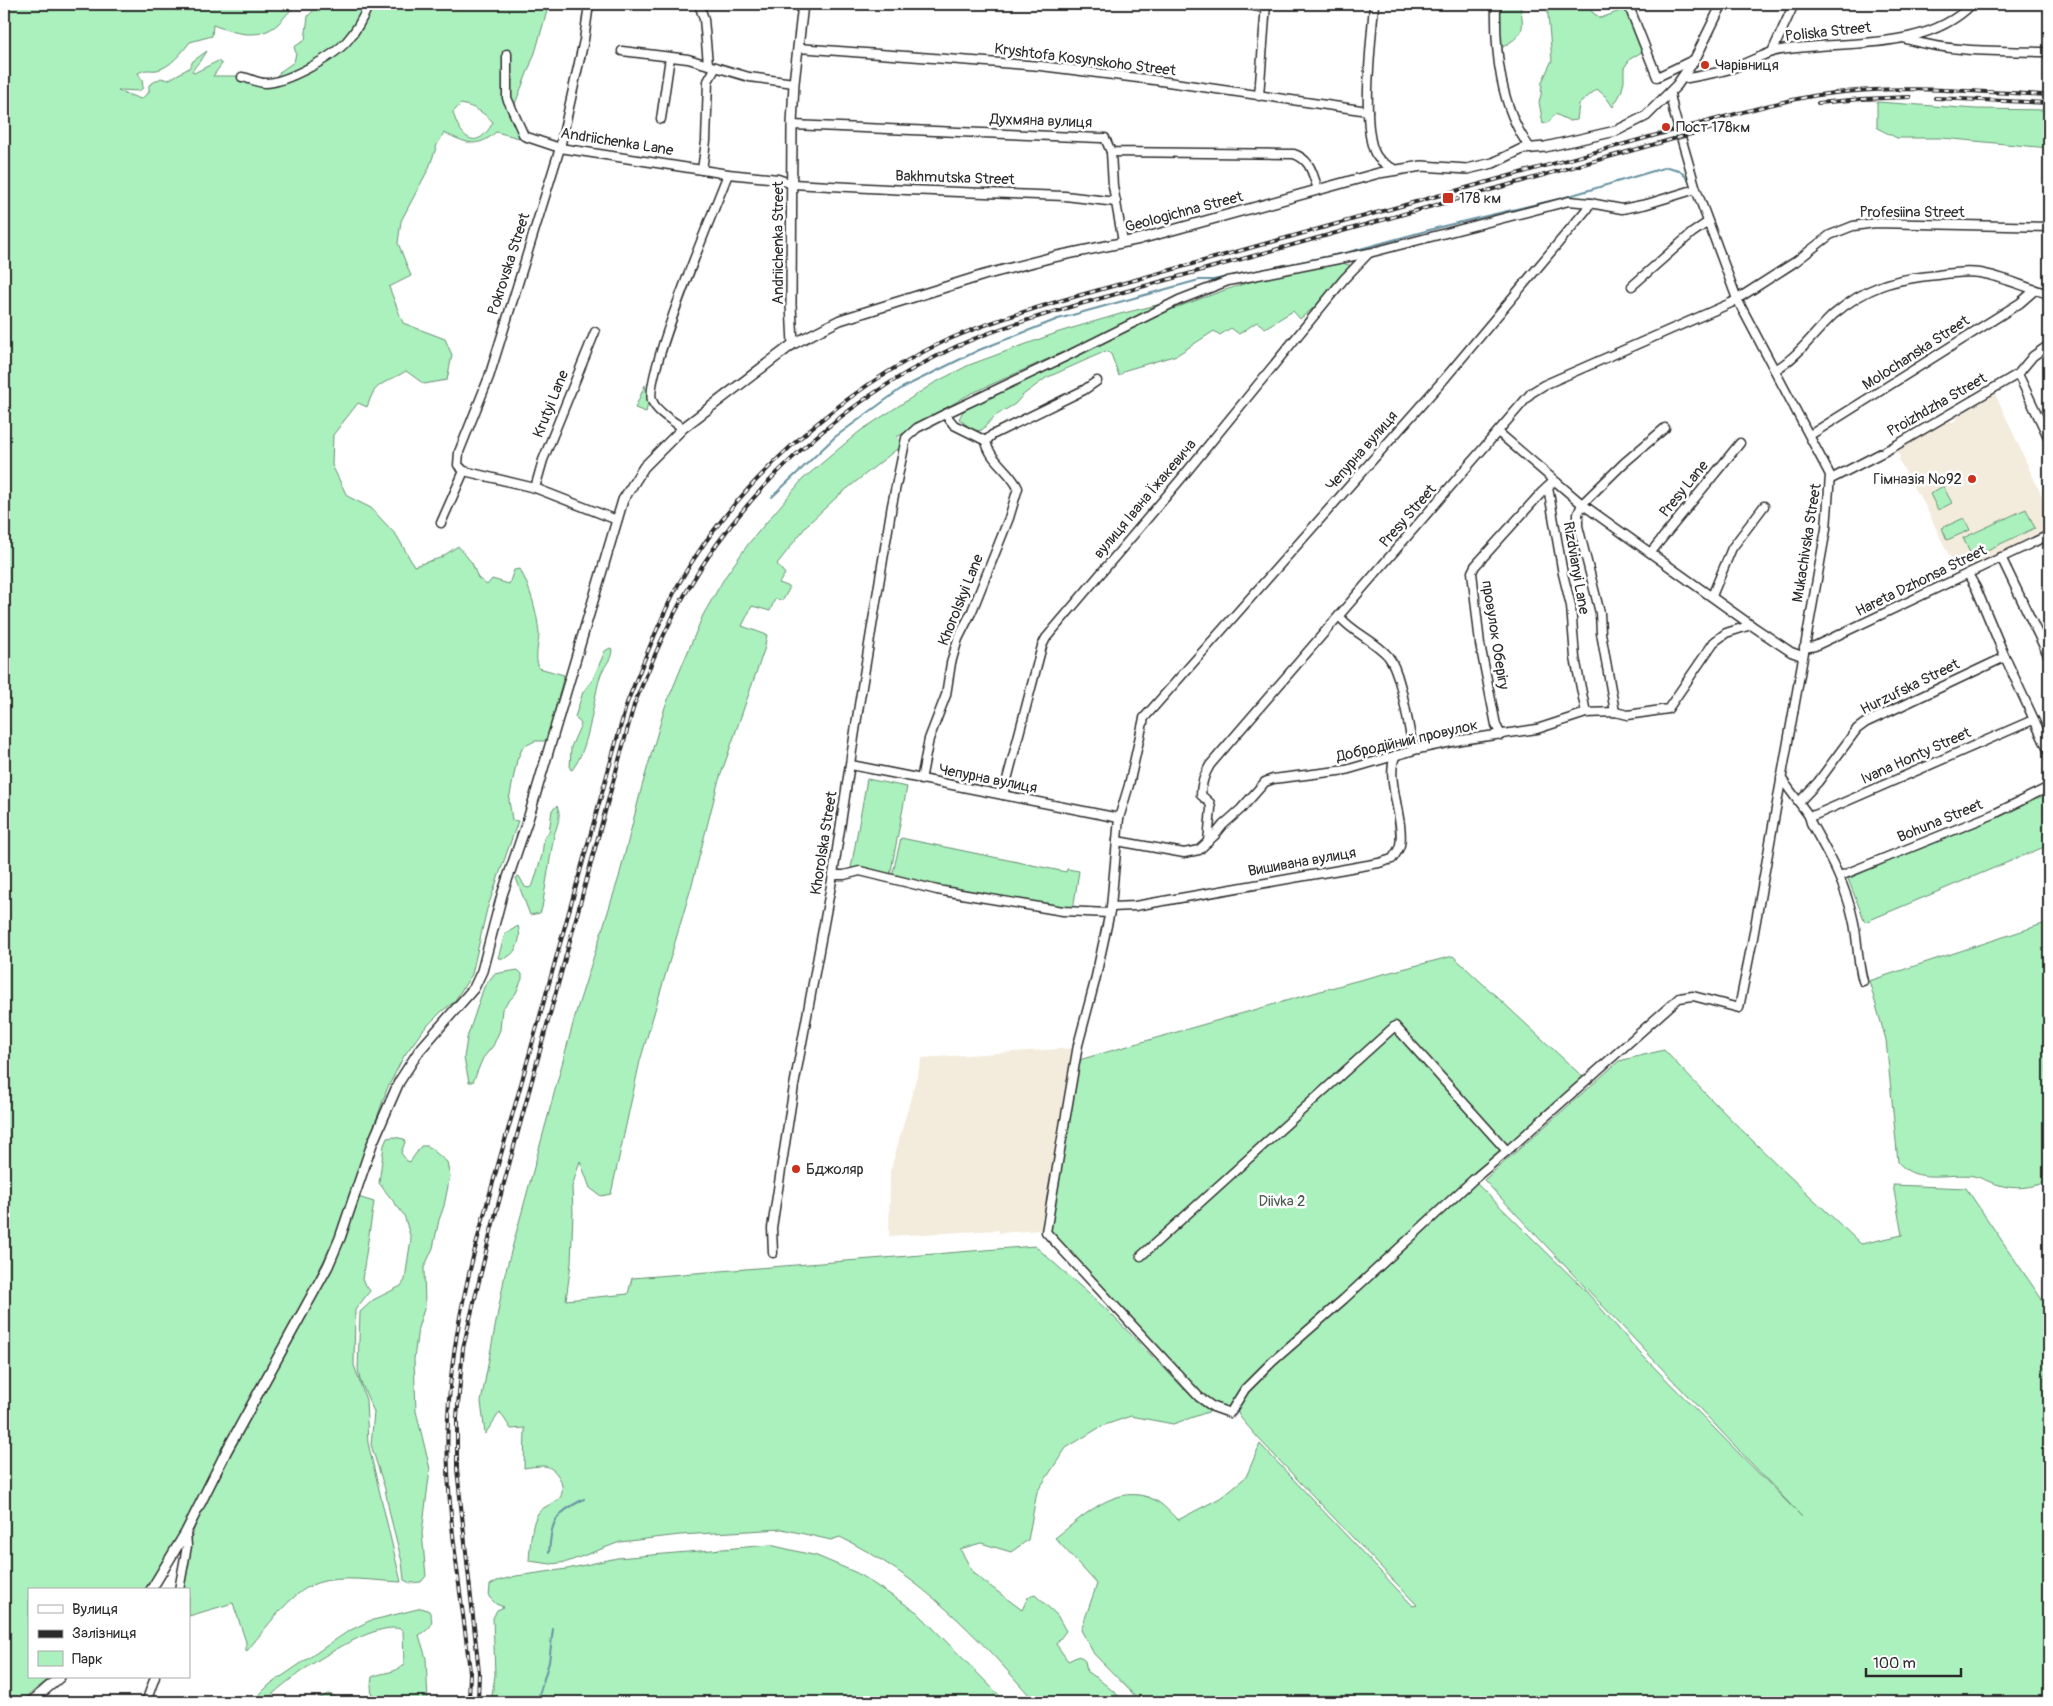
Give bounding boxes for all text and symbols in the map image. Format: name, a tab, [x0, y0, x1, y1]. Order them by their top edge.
street label: Poliska Street	[1784, 18, 1873, 46]
street label: Kryshtofa Kosynskoho Street	[993, 39, 1178, 81]
place label: Чарівниця	[1715, 56, 1779, 75]
marker: Чарівниця	[1699, 59, 1711, 71]
street label: Духмяна вулиця	[989, 110, 1092, 132]
place label: Пост 178км	[1676, 118, 1750, 137]
marker: Пост 178км	[1660, 121, 1672, 133]
street label: Andriichenka Lane	[559, 124, 675, 160]
street label: Bakhmutska Street	[895, 166, 1016, 190]
street label: Andriichenka Street	[769, 180, 788, 305]
street label: Geologichna Street	[1123, 187, 1246, 237]
place label: 178 км	[1459, 189, 1501, 208]
marker: 178 км	[1441, 191, 1455, 205]
street label: Profesiina Street	[1860, 203, 1965, 222]
street label: Pokrovska Street	[484, 210, 535, 317]
street label: Molochanska Street	[1859, 311, 1974, 395]
street label: Krutyi Lane	[529, 367, 573, 441]
street label: Proizhdzha Street	[1884, 368, 1991, 441]
street label: Чепурна вулиця	[1322, 407, 1402, 495]
street label: вулиця Івана Їжакевича	[1090, 435, 1200, 563]
street label: Presy Lane	[1655, 456, 1713, 521]
place label: Гімназія №92	[1873, 470, 1962, 489]
marker: Гімназія №92	[1966, 473, 1978, 485]
street label: Presy Street	[1375, 480, 1441, 551]
street label: Mukachivska Street	[1788, 481, 1826, 604]
street label: Rizdvianyi Lane	[1558, 520, 1594, 616]
street label: Hareta Dzhonsa Street	[1852, 541, 1990, 621]
street label: Khorolskyi Lane	[934, 551, 988, 649]
street label: провулок Оберігу	[1477, 579, 1513, 692]
street label: Hurzufska Street	[1857, 654, 1963, 719]
street label: Добродійний провулок	[1333, 715, 1480, 767]
street label: Ivana Honty Street	[1858, 723, 1975, 789]
street label: Чепурна вулиця	[937, 760, 1039, 798]
street label: Khorolska Street	[806, 789, 842, 896]
street label: Bohuna Street	[1894, 795, 1986, 847]
street label: Вишивана вулиця	[1247, 843, 1357, 881]
place label: Бджоляр	[806, 1160, 864, 1179]
marker: Бджоляр	[790, 1163, 802, 1175]
park label: Diivka 2	[1259, 1192, 1305, 1211]
legend	[28, 1588, 190, 1678]
text: Вулиця	[72, 1600, 118, 1619]
text: Залізниця	[72, 1624, 136, 1643]
scale bar	[1866, 1646, 1960, 1678]
text: Парк	[72, 1650, 103, 1669]
text: 100 m	[1873, 1654, 1916, 1673]

